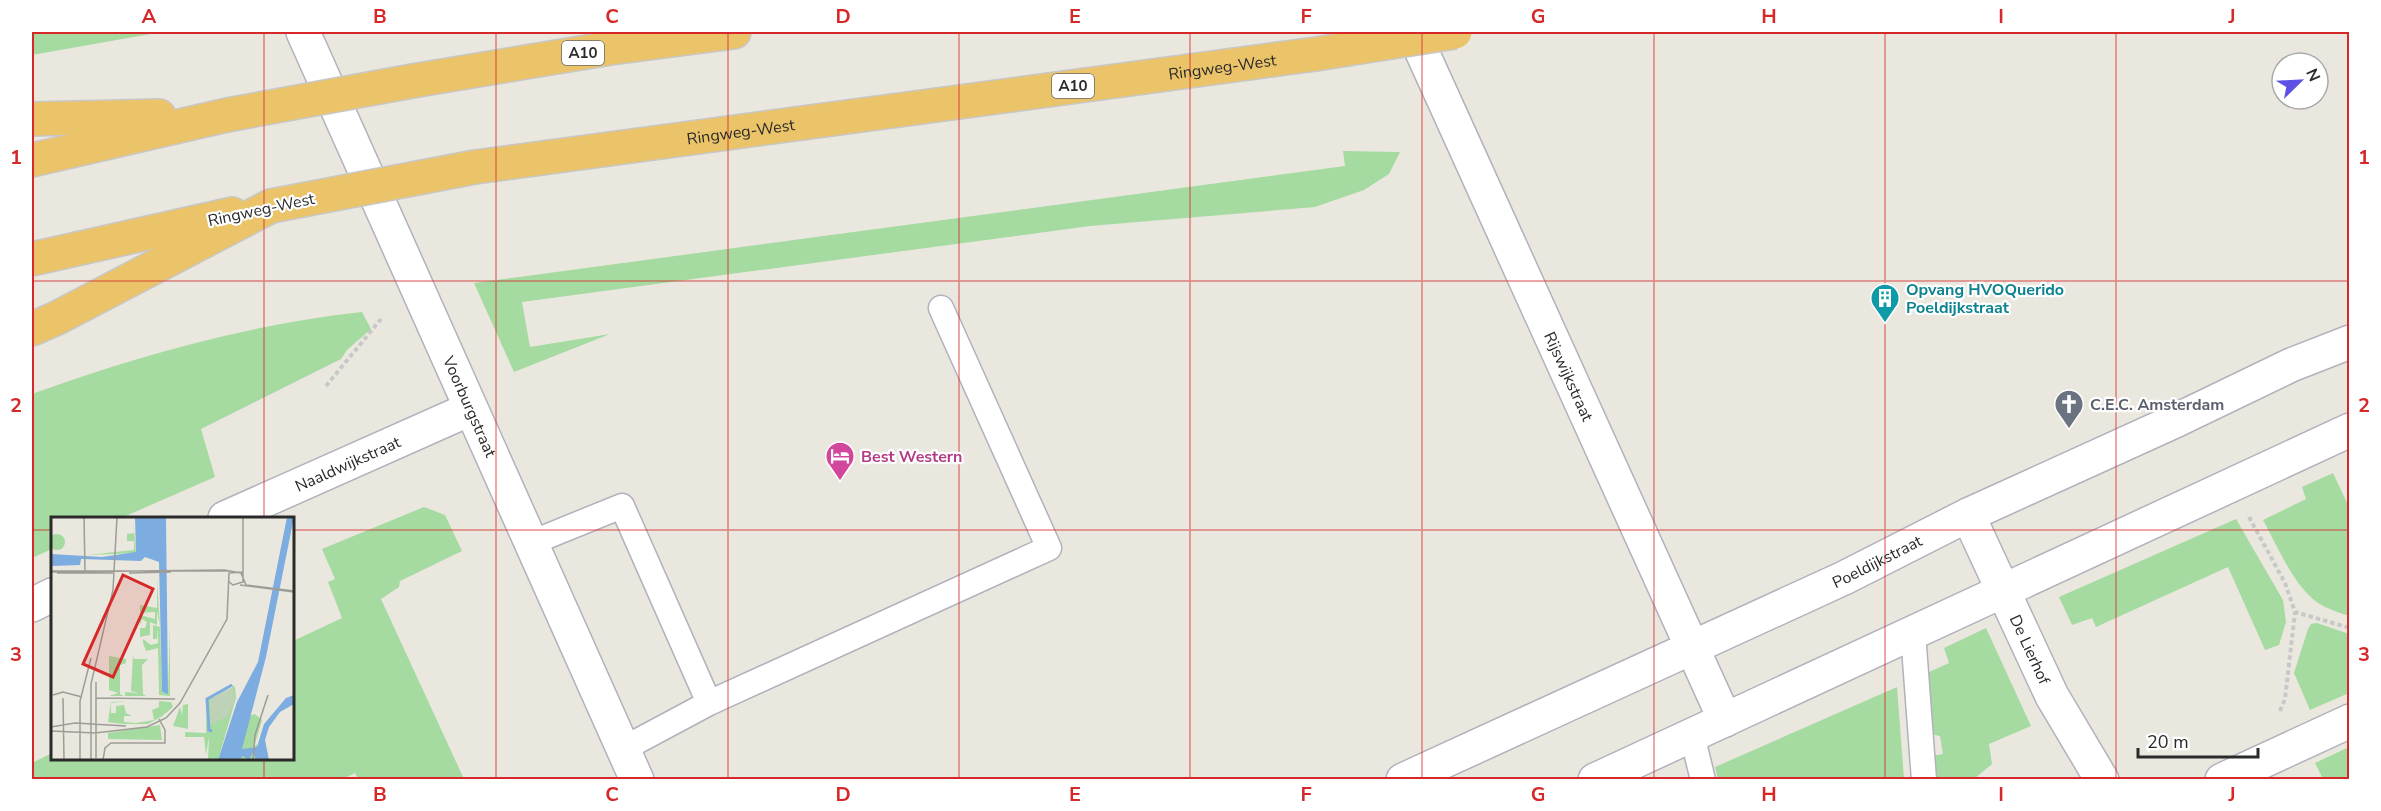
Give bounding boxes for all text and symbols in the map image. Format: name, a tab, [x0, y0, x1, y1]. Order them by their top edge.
text: A	[142, 3, 157, 30]
text: B	[373, 3, 387, 30]
text: C	[605, 3, 619, 30]
text: D	[835, 3, 851, 30]
text: E	[1069, 3, 1081, 30]
text: F	[1300, 3, 1312, 30]
text: G	[1531, 3, 1545, 30]
text: H	[1761, 3, 1777, 30]
text: I	[1998, 3, 2004, 30]
text: J	[2227, 3, 2236, 30]
road number: A10	[562, 41, 604, 65]
street label: Ringweg-West	[1167, 49, 1278, 86]
north arrow	[2270, 51, 2330, 111]
text: N	[2300, 65, 2325, 85]
road number: A10	[1052, 74, 1094, 98]
street label: Ringweg-West	[685, 114, 796, 150]
text: 1	[10, 144, 22, 171]
text: 1	[2358, 144, 2370, 171]
street label: Ringweg-West	[206, 188, 317, 232]
place label: Opvang HVOQuerido Poeldijkstraat	[1906, 279, 2064, 319]
building icon: Opvang HVOQuerido Poeldijkstraat	[1869, 282, 1901, 324]
street label: Rijswijkstraat	[1538, 328, 1598, 425]
street label: Voorburgstraat	[437, 352, 502, 461]
church icon: C.E.C. Amsterdam	[2053, 388, 2085, 430]
text: 2	[10, 392, 22, 419]
text: 2	[2358, 392, 2370, 419]
place label: C.E.C. Amsterdam	[2090, 394, 2224, 416]
street label: Naaldwijkstraat	[292, 431, 404, 497]
hotel icon: Best Western	[824, 440, 856, 482]
place label: Best Western	[861, 446, 962, 468]
inset map	[51, 517, 294, 760]
street label: Poeldijkstraat	[1829, 530, 1926, 594]
street label: De Lierhof	[2004, 611, 2055, 689]
text: 3	[10, 641, 22, 668]
text: 3	[2358, 641, 2370, 668]
scale bar	[2138, 721, 2258, 759]
text: 20 m	[2147, 730, 2189, 754]
text: A	[142, 781, 157, 808]
text: B	[373, 781, 387, 808]
text: C	[605, 781, 619, 808]
text: D	[835, 781, 851, 808]
text: E	[1069, 781, 1081, 808]
text: F	[1300, 781, 1312, 808]
text: G	[1531, 781, 1545, 808]
text: H	[1761, 781, 1777, 808]
text: I	[1998, 781, 2004, 808]
text: J	[2227, 781, 2236, 808]

